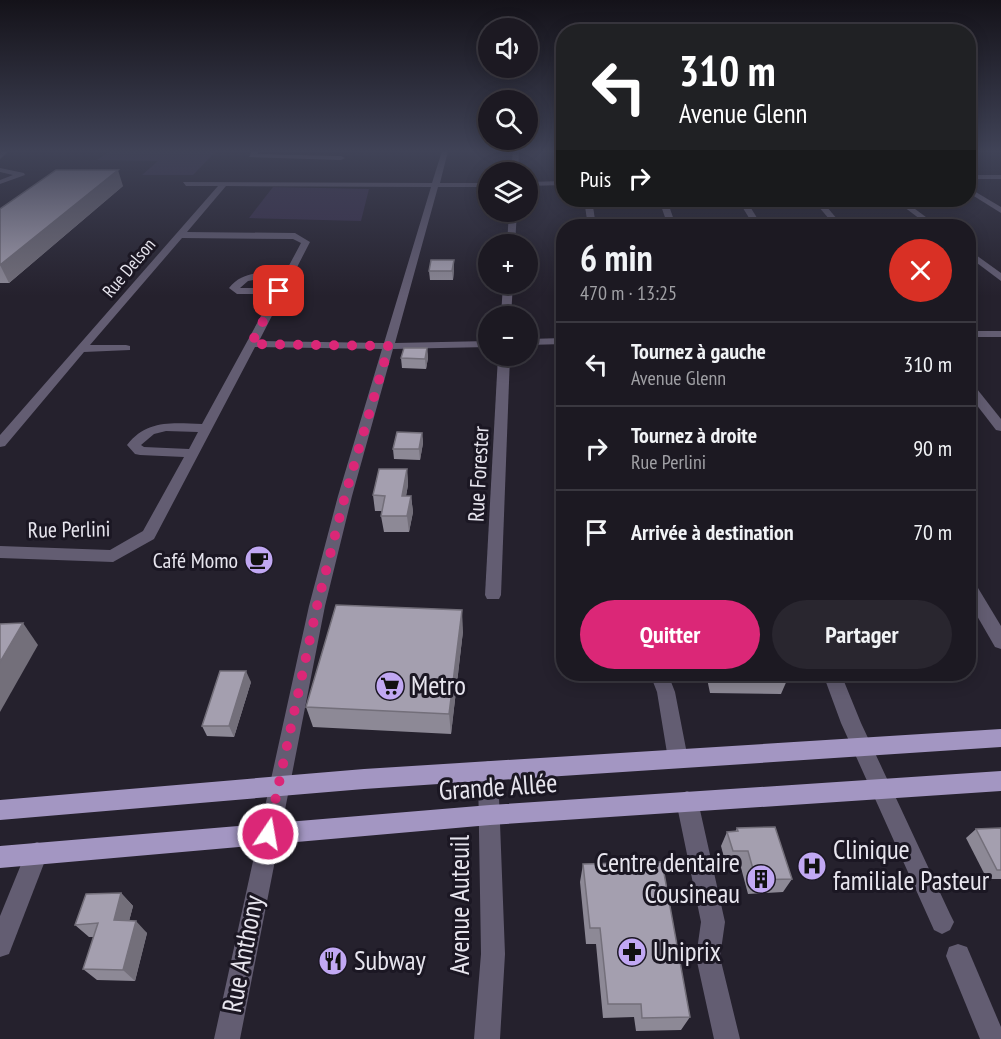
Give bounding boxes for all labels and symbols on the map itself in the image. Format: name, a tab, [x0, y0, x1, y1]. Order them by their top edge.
street label: Rue Delson	[97, 233, 160, 302]
pin	[253, 265, 304, 316]
street label: Rue Forester	[462, 425, 494, 523]
street label: Rue Perlini	[27, 514, 111, 544]
cafe icon: Café Momo	[243, 544, 275, 576]
place label: Café Momo	[153, 546, 238, 574]
place label: Metro	[411, 668, 466, 702]
supermarket icon: Metro	[374, 670, 406, 702]
street label: Grande Allée	[438, 765, 558, 807]
position arrow	[236, 802, 300, 866]
place label: Clinique familiale Pasteur	[833, 832, 990, 897]
street label: Avenue Auteuil	[442, 834, 476, 975]
place label: Centre dentaire Cousineau	[596, 845, 740, 910]
hospital icon: Clinique familiale Pasteur	[796, 850, 828, 882]
building icon: Centre dentaire Cousineau	[745, 863, 777, 895]
street label: Rue Anthony	[214, 892, 270, 1015]
place label: Uniprix	[653, 934, 721, 968]
pharmacy icon: Uniprix	[616, 936, 648, 968]
place label: Subway	[354, 943, 426, 977]
restaurant icon: Subway	[317, 945, 349, 977]

